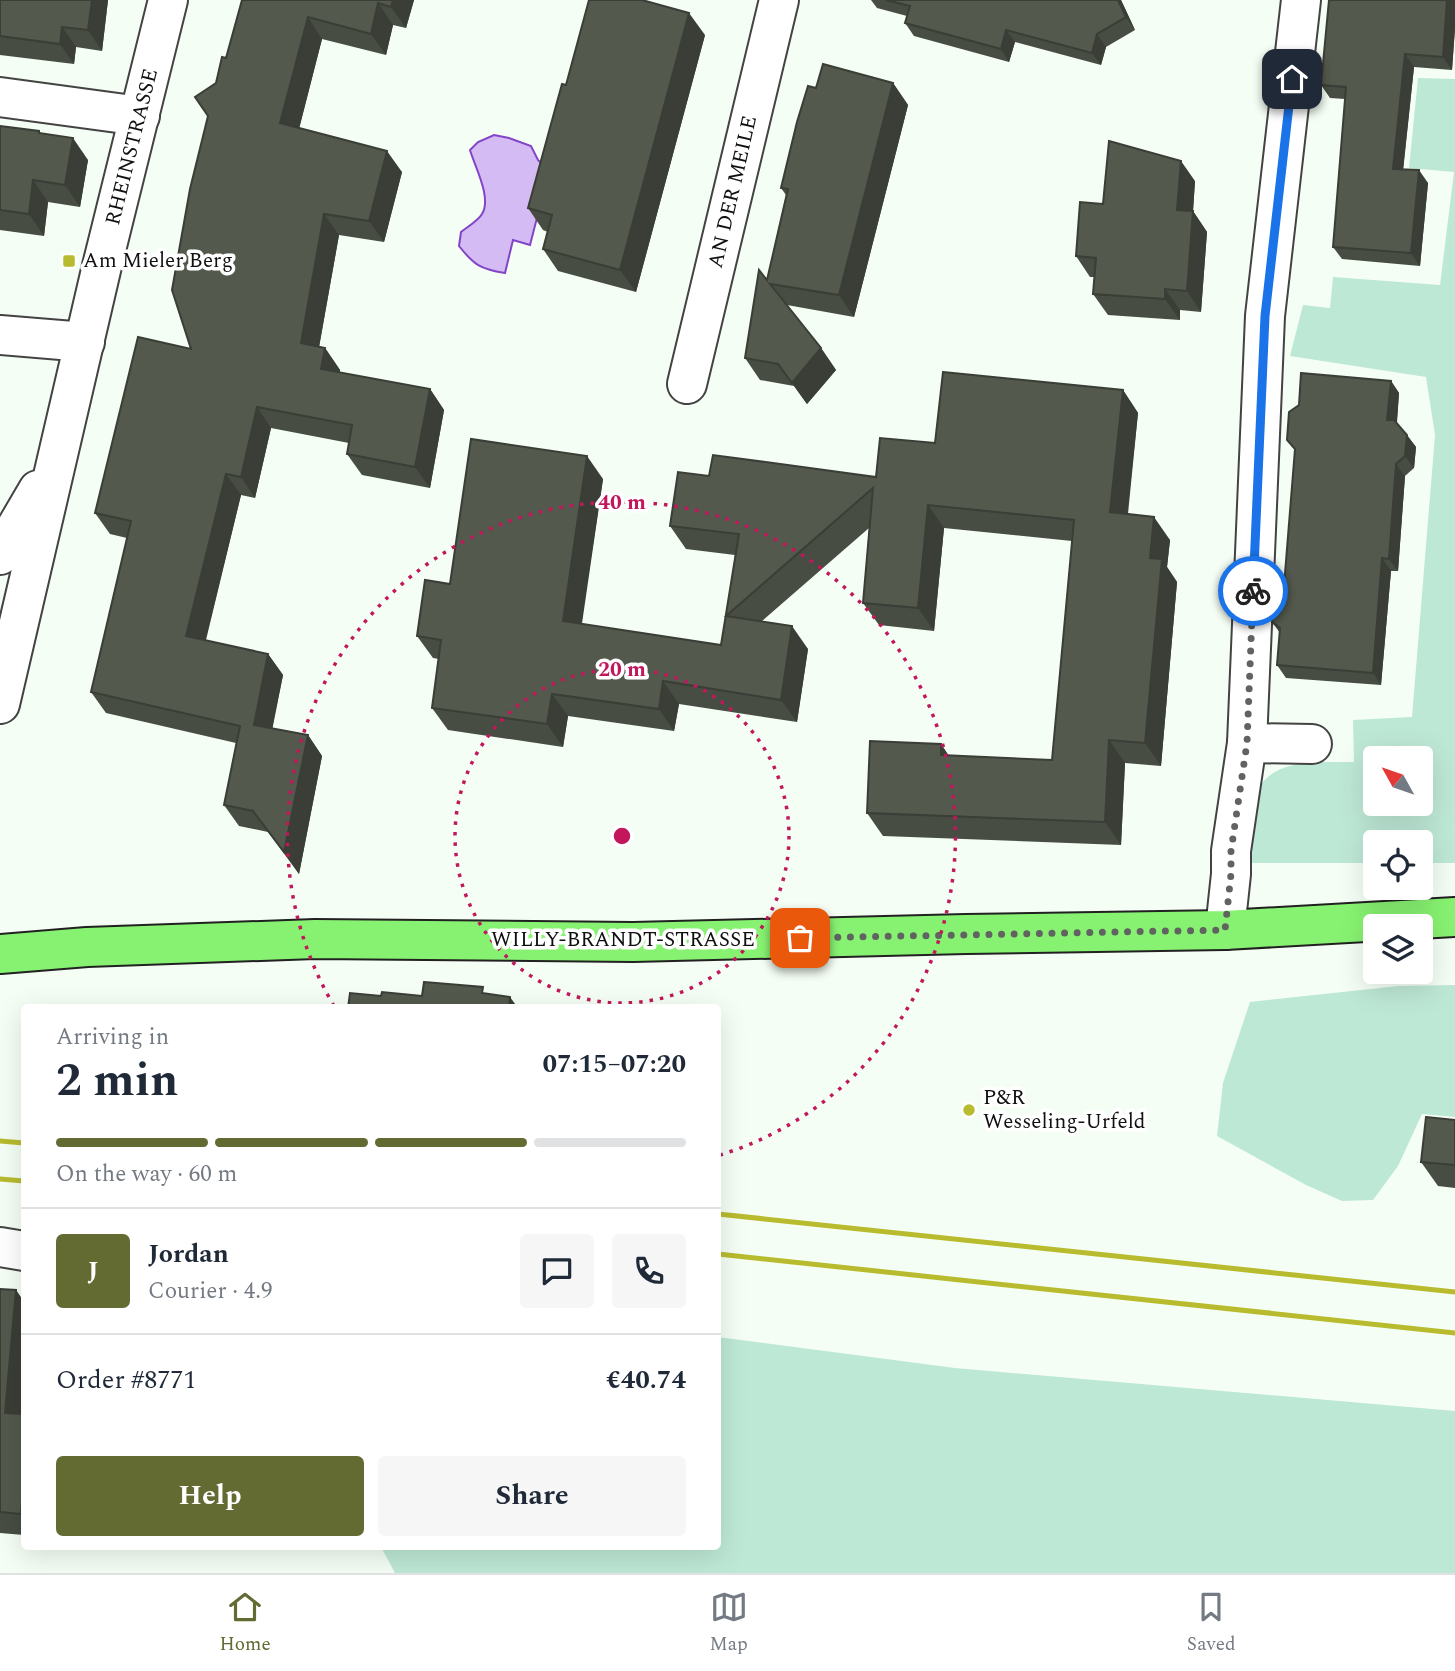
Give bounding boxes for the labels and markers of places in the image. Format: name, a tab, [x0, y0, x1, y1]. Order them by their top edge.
pin	[1262, 49, 1322, 109]
place label: Am Mieler Berg	[83, 245, 233, 277]
marker: Am Mieler Berg	[61, 253, 77, 269]
centre of rings	[610, 824, 634, 848]
pin	[770, 908, 830, 968]
place label: P&R Wesseling-Urfeld	[983, 1082, 1146, 1138]
marker: P&R Wesseling-Urfeld	[961, 1102, 977, 1118]

